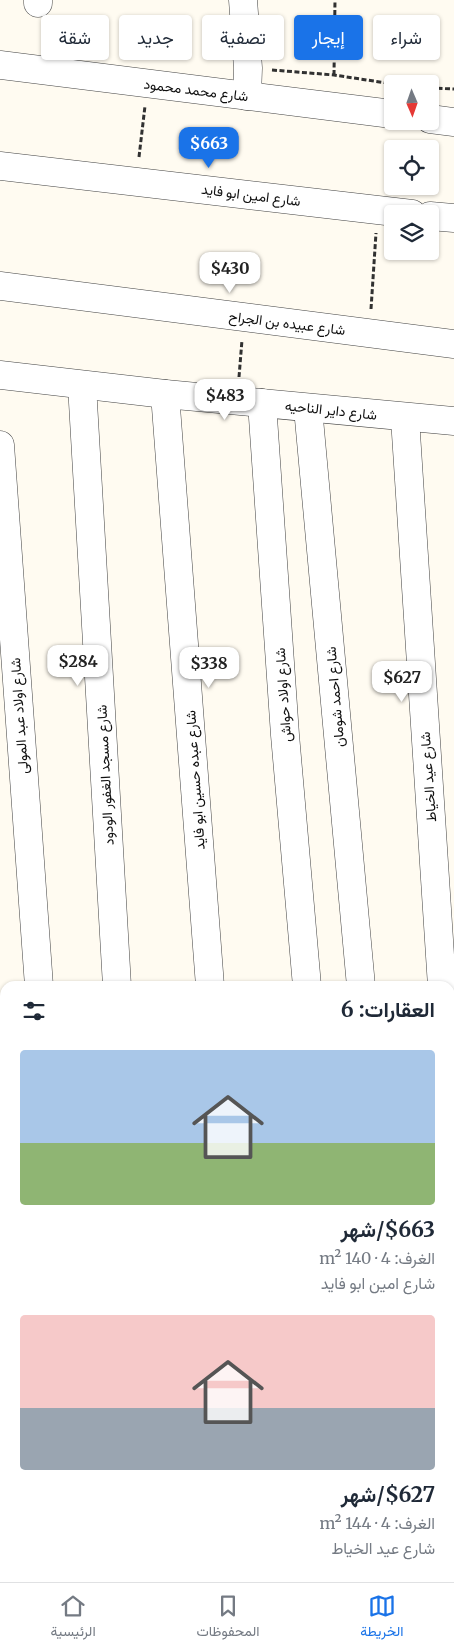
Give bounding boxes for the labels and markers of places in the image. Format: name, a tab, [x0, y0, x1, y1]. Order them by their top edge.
pin: $663	[179, 126, 239, 169]
pin: $430	[200, 252, 260, 294]
pin: $483	[195, 378, 255, 421]
pin: $284	[48, 644, 108, 687]
pin: $338	[179, 646, 239, 689]
pin: $627	[372, 660, 432, 703]

